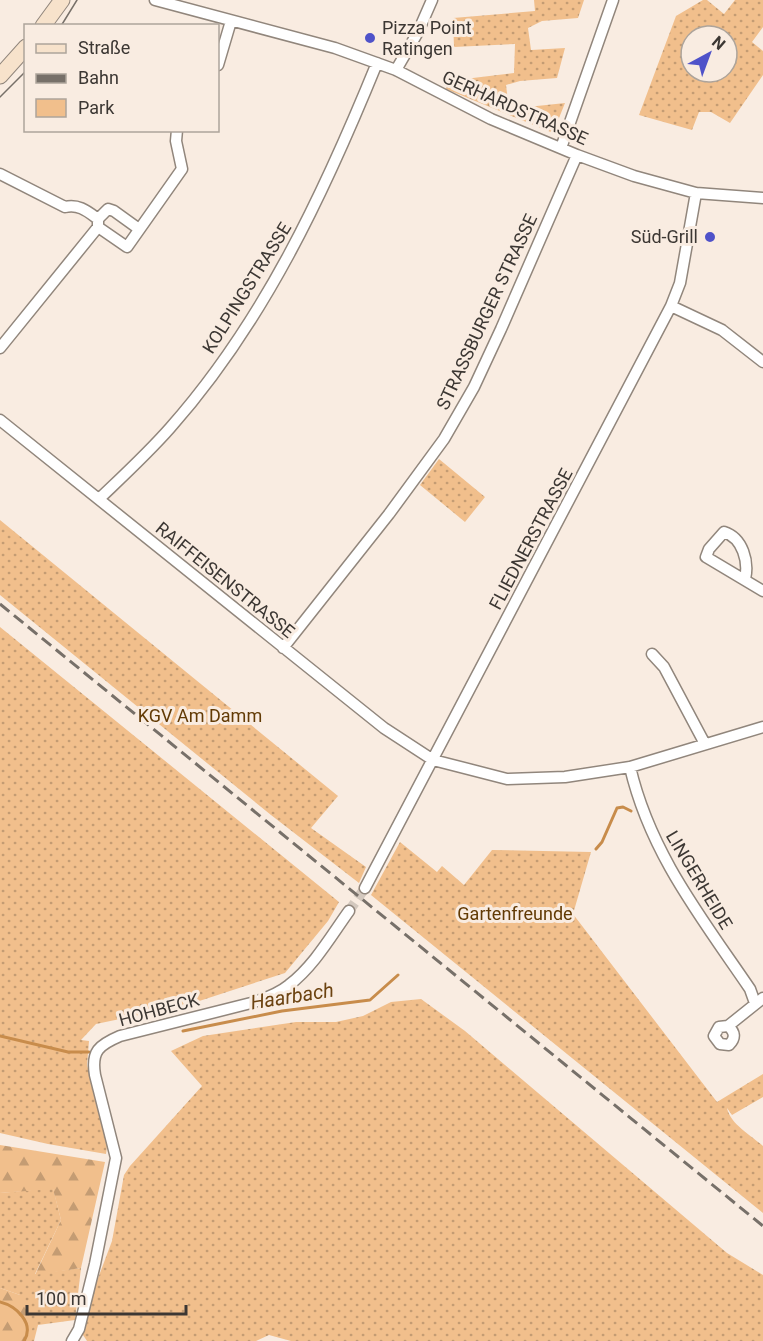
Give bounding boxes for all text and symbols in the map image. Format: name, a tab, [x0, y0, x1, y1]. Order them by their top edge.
place label: Pizza Point Ratingen	[382, 17, 472, 59]
legend	[24, 24, 219, 132]
north arrow	[679, 24, 739, 84]
marker: Pizza Point Ratingen	[363, 31, 377, 45]
text: N	[708, 32, 729, 54]
text: Straße	[78, 37, 130, 58]
street label: GERHARDSTRASSE	[439, 66, 591, 149]
text: Bahn	[78, 67, 119, 88]
text: Park	[78, 97, 115, 118]
street label: STRASSBURGER STRASSE	[432, 211, 541, 413]
street label: KOLPINGSTRASSE	[198, 218, 295, 357]
place label: Süd-Grill	[631, 226, 698, 247]
marker: Süd-Grill	[703, 230, 717, 244]
street label: FLIEDNERSTRASSE	[485, 465, 577, 613]
street label: RAIFFEISENSTRASSE	[152, 517, 299, 642]
park label: KGV Am Damm	[138, 705, 262, 726]
street label: LINGERHEIDE	[662, 827, 737, 933]
park label: Gartenfreunde	[457, 903, 573, 924]
water label: Haarbach	[249, 978, 335, 1014]
street label: HOHBECK	[116, 989, 202, 1030]
scale bar	[27, 1278, 186, 1316]
text: 100 m	[36, 1288, 87, 1309]

